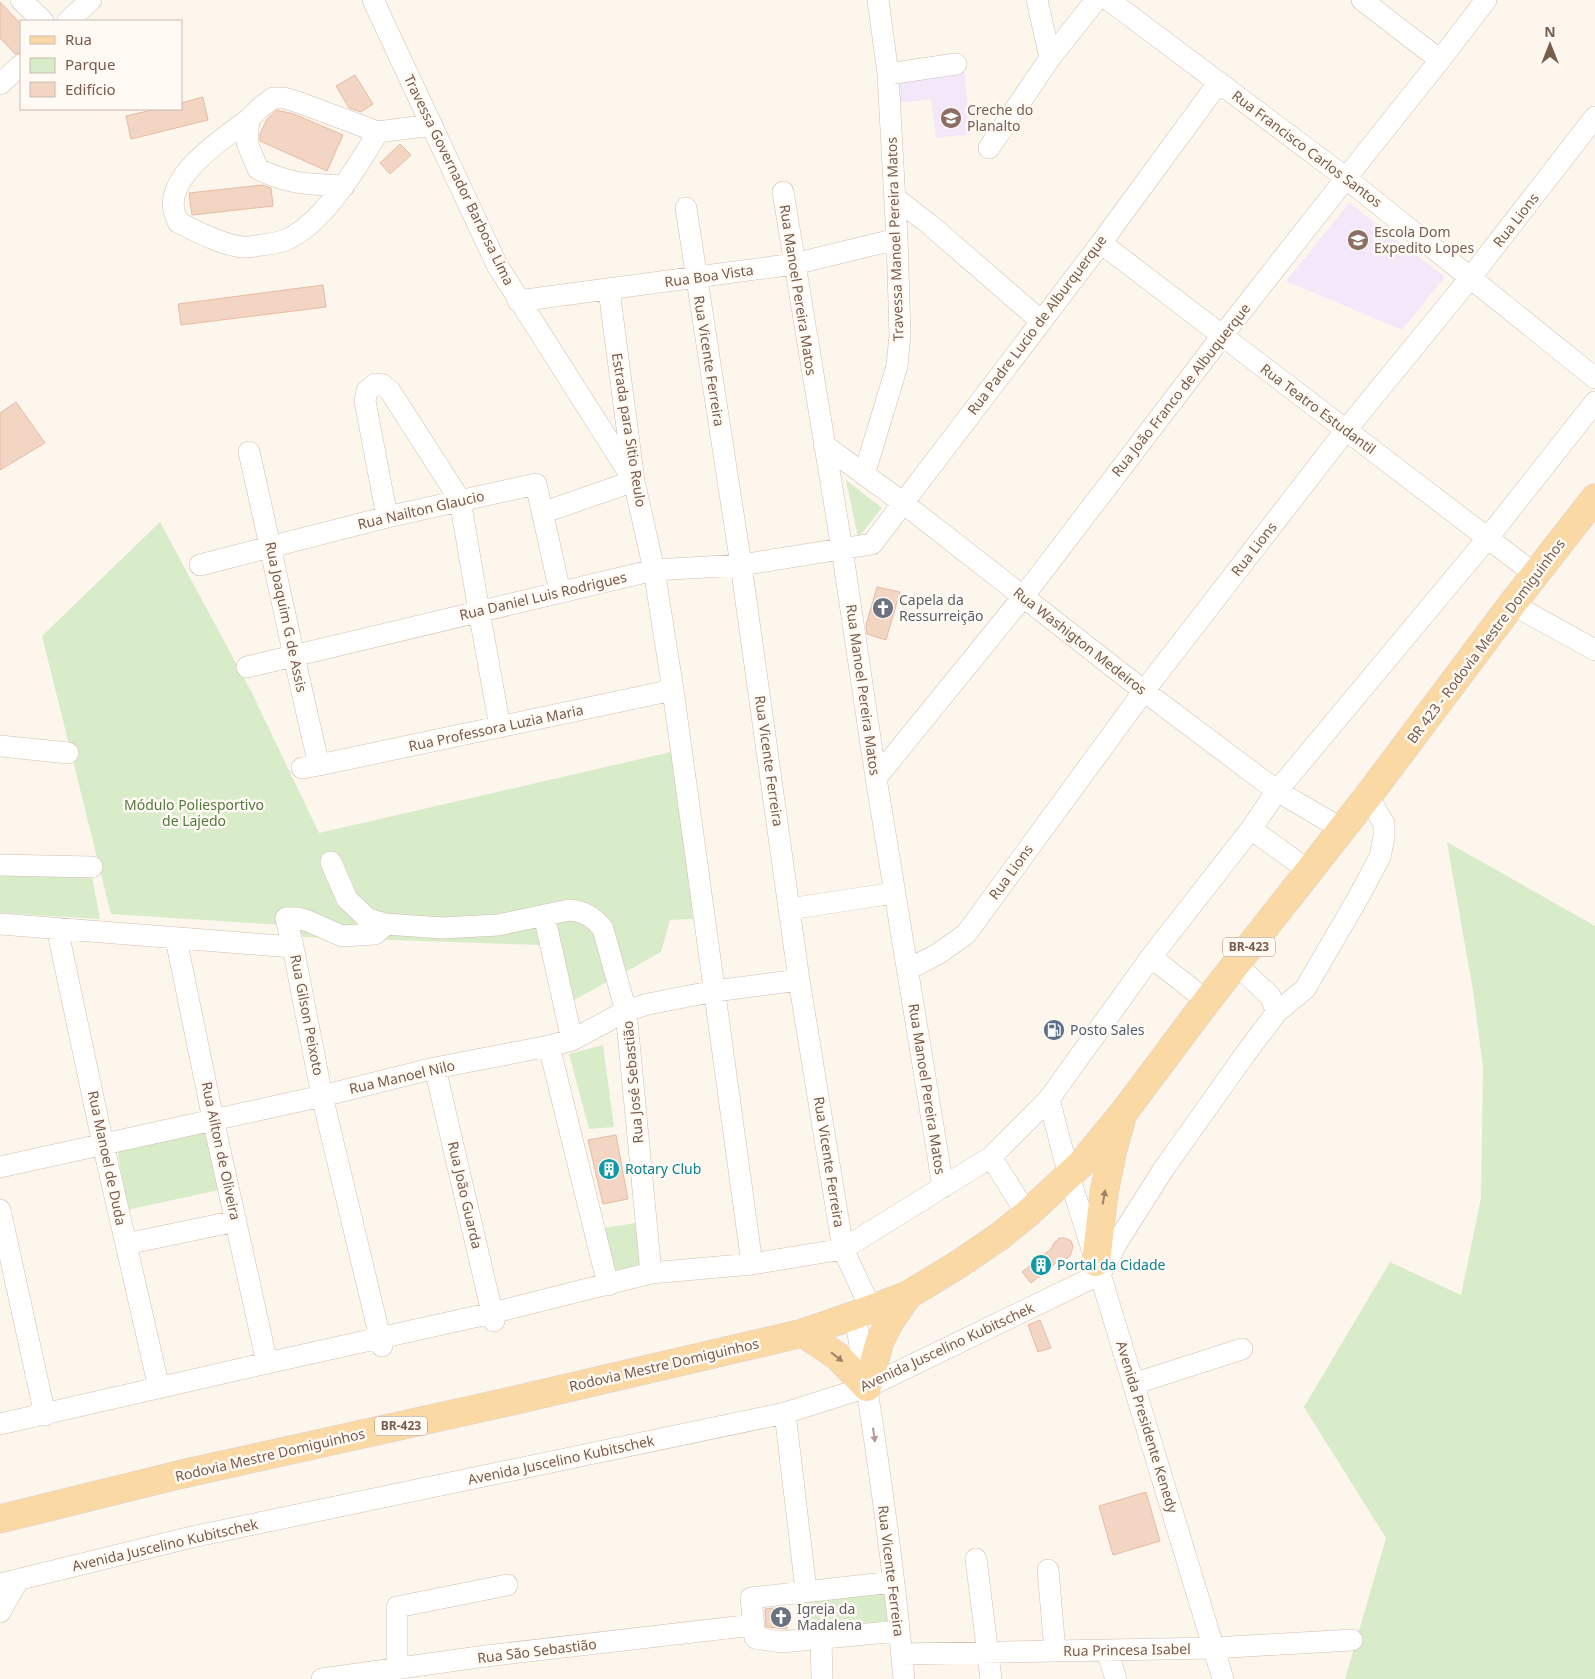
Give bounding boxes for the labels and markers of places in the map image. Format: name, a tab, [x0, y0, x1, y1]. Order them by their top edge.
place label: Creche do Planalto	[967, 100, 1033, 135]
school or university icon: Creche do Planalto	[939, 106, 963, 130]
place label: Escola Dom Expedito Lopes	[1374, 222, 1474, 257]
school or university icon: Escola Dom Expedito Lopes	[1346, 228, 1370, 252]
place label: Capela da Ressurreição	[899, 590, 984, 625]
church icon: Capela da Ressurreição	[871, 596, 895, 620]
fuel station icon: Posto Sales	[1042, 1018, 1066, 1042]
place label: Posto Sales	[1070, 1020, 1145, 1039]
building icon: Rotary Club	[597, 1157, 621, 1181]
place label: Rotary Club	[625, 1159, 701, 1178]
building icon: Portal da Cidade	[1029, 1253, 1053, 1277]
place label: Portal da Cidade	[1057, 1255, 1166, 1274]
place label: Igreja da Madalena	[797, 1599, 862, 1634]
church icon: Igreja da Madalena	[769, 1605, 793, 1629]

